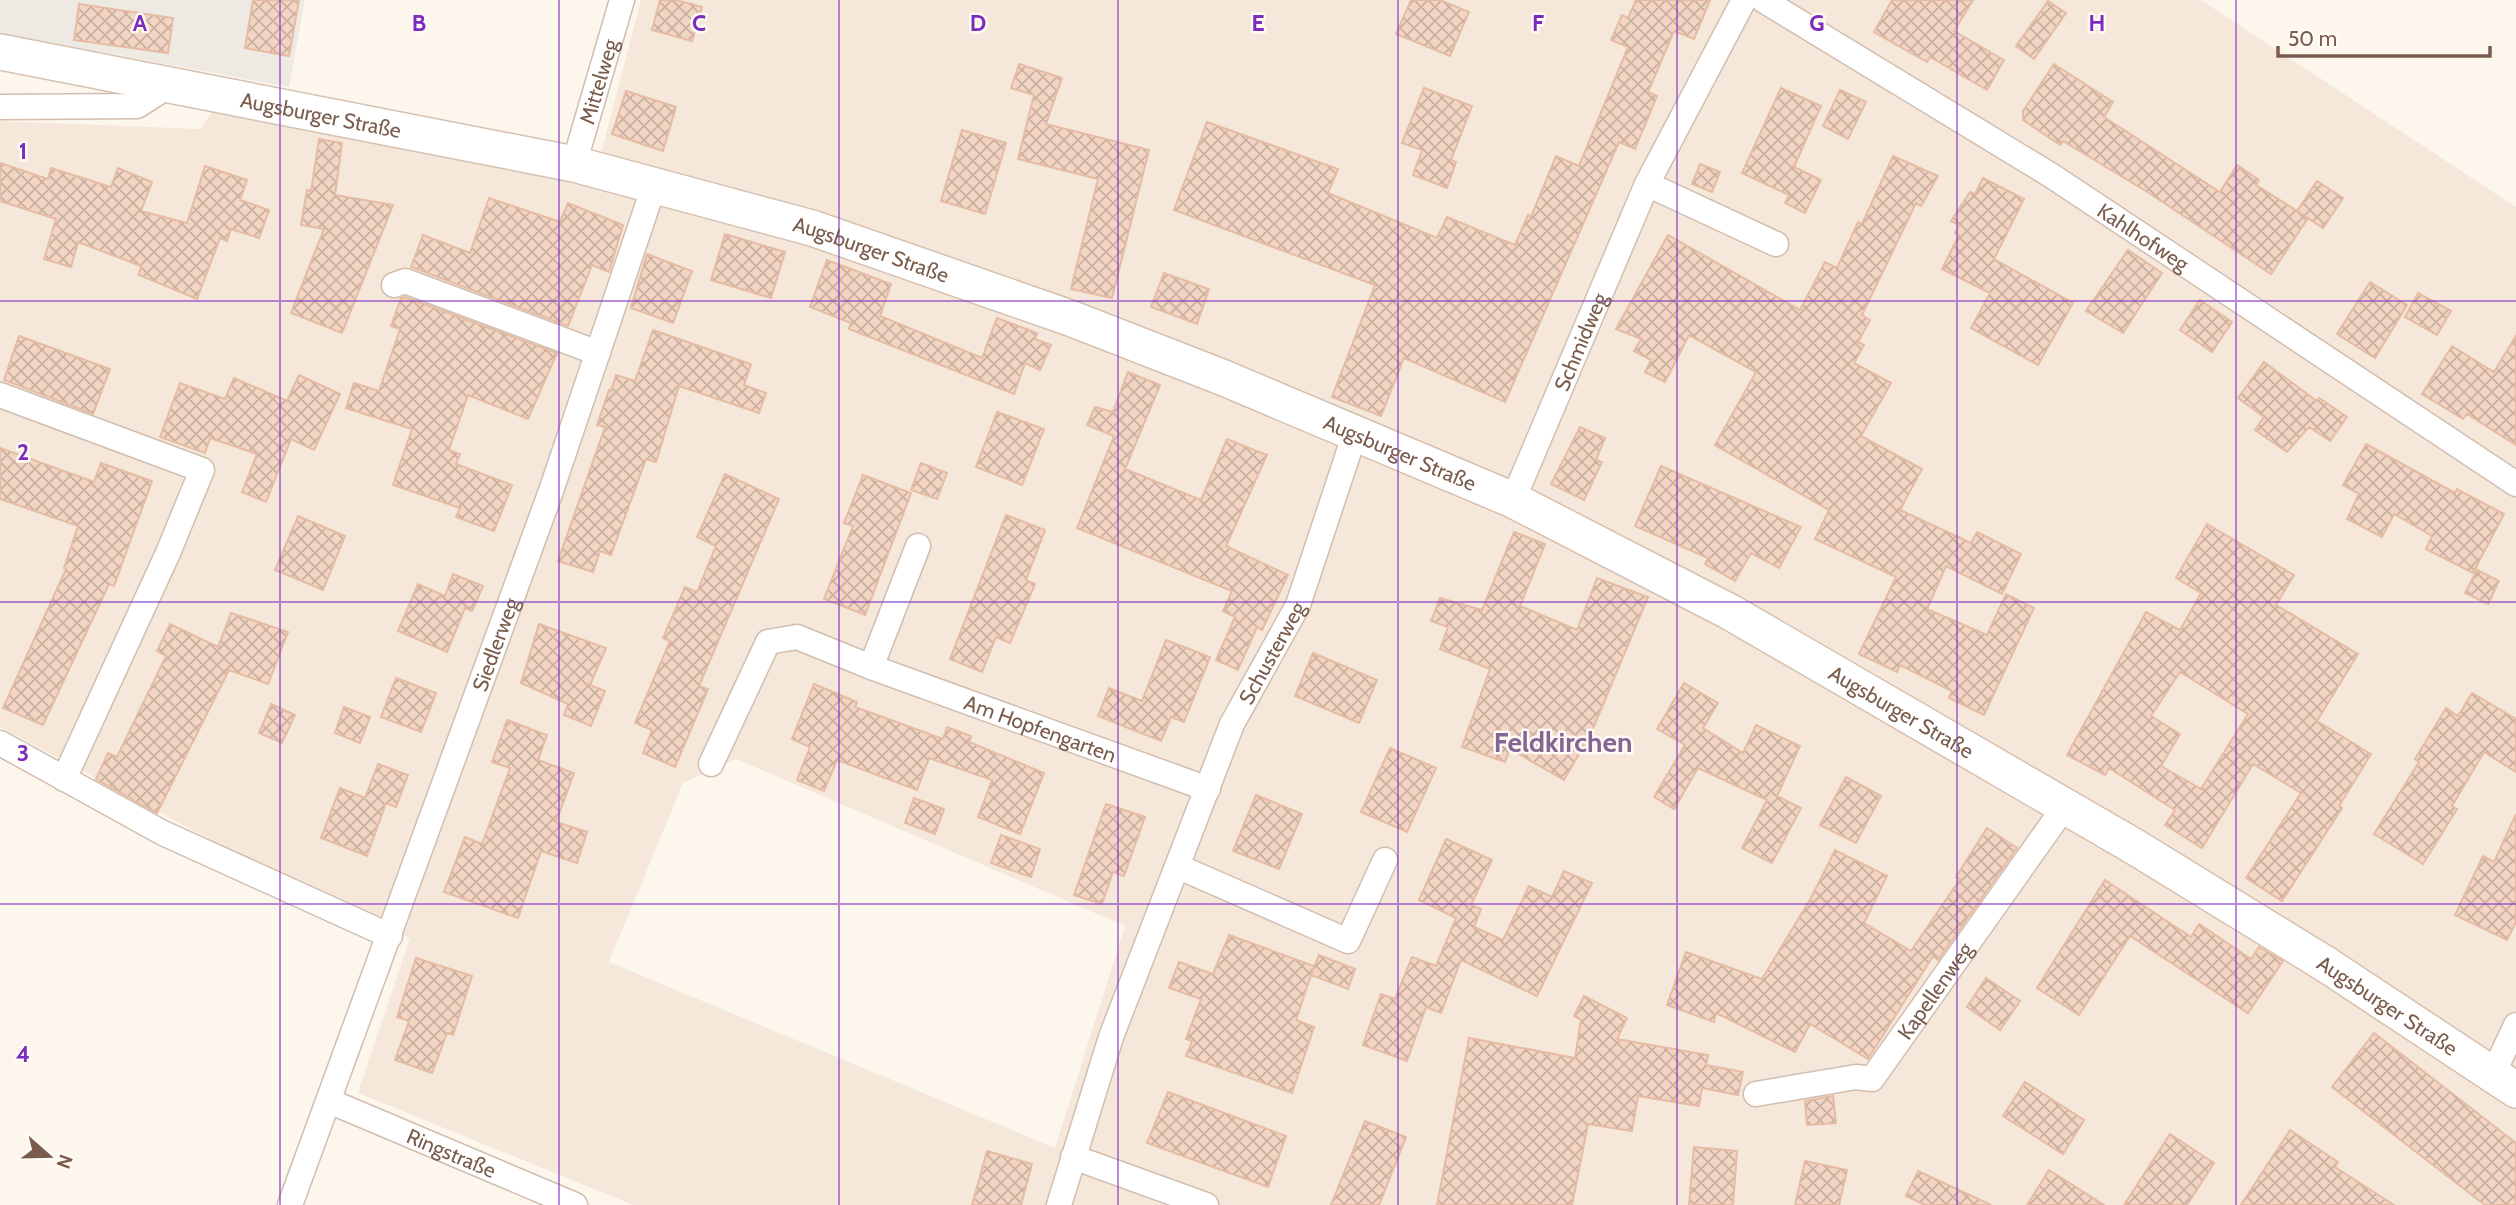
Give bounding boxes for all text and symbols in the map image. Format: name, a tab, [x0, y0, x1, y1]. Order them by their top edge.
text: A	[133, 9, 148, 37]
text: B	[412, 9, 426, 37]
text: C	[692, 9, 706, 37]
text: D	[970, 9, 986, 37]
text: E	[1251, 9, 1265, 37]
text: F	[1532, 9, 1544, 37]
text: G	[1809, 9, 1825, 37]
text: H	[2089, 9, 2105, 37]
scale bar	[2278, 14, 2490, 58]
text: 50 m	[2288, 26, 2337, 51]
street label: Mittelweg	[574, 36, 623, 127]
street label: Augsburger Straße	[239, 87, 404, 143]
text: 1	[19, 137, 27, 165]
street label: Kahlhofweg	[2093, 197, 2194, 276]
street label: Augsburger Straße	[791, 211, 953, 287]
street label: Schmidweg	[1548, 288, 1612, 394]
street label: Augsburger Straße	[1320, 409, 1480, 496]
text: 2	[17, 438, 29, 466]
street label: Siedlerweg	[466, 594, 524, 694]
street label: Schusterweg	[1233, 596, 1310, 708]
street label: Augsburger Straße	[1825, 660, 1979, 763]
street label: Am Hopfengarten	[961, 689, 1120, 767]
district label: Feldkirchen	[1494, 725, 1632, 759]
text: 3	[17, 739, 29, 767]
street label: Kapellenweg	[1892, 937, 1978, 1044]
street label: Augsburger Straße	[2313, 950, 2463, 1061]
text: 4	[16, 1040, 30, 1068]
north arrow	[14, 1121, 84, 1191]
street label: Ringstraße	[403, 1123, 500, 1183]
text: N	[51, 1151, 78, 1172]

